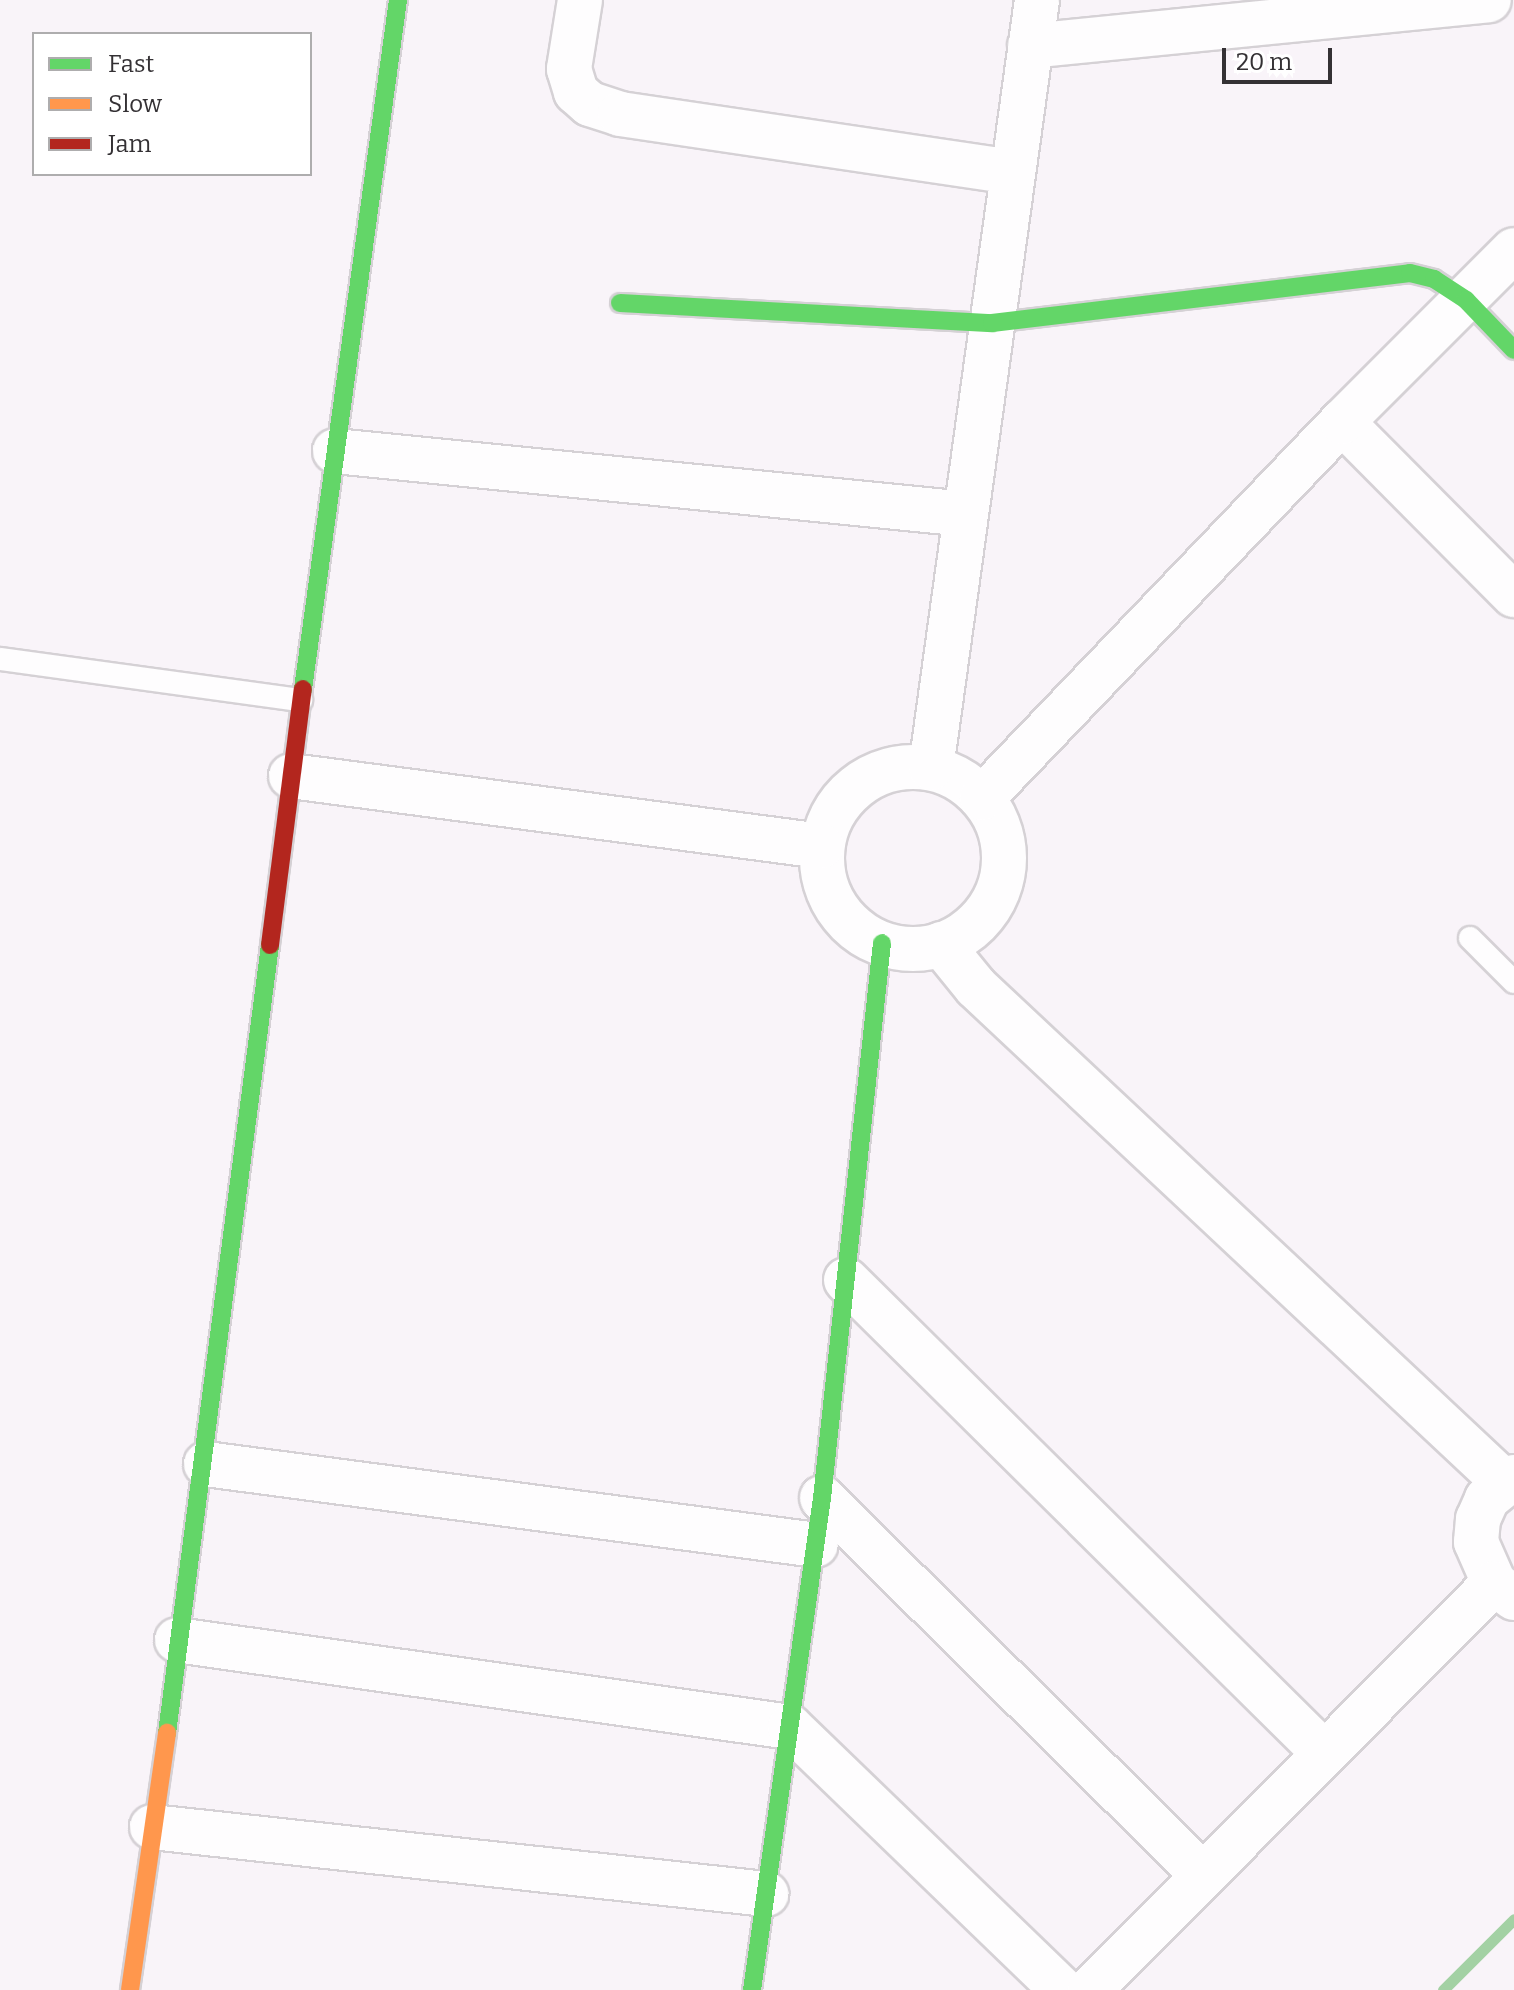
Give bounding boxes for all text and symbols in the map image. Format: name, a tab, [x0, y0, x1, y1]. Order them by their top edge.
legend	[32, 32, 312, 176]
scale bar	[1226, 32, 1336, 82]
text: 20 m	[1236, 48, 1292, 76]
text: Fast	[108, 50, 154, 78]
text: Slow	[108, 90, 162, 118]
text: Jam	[108, 130, 151, 158]

